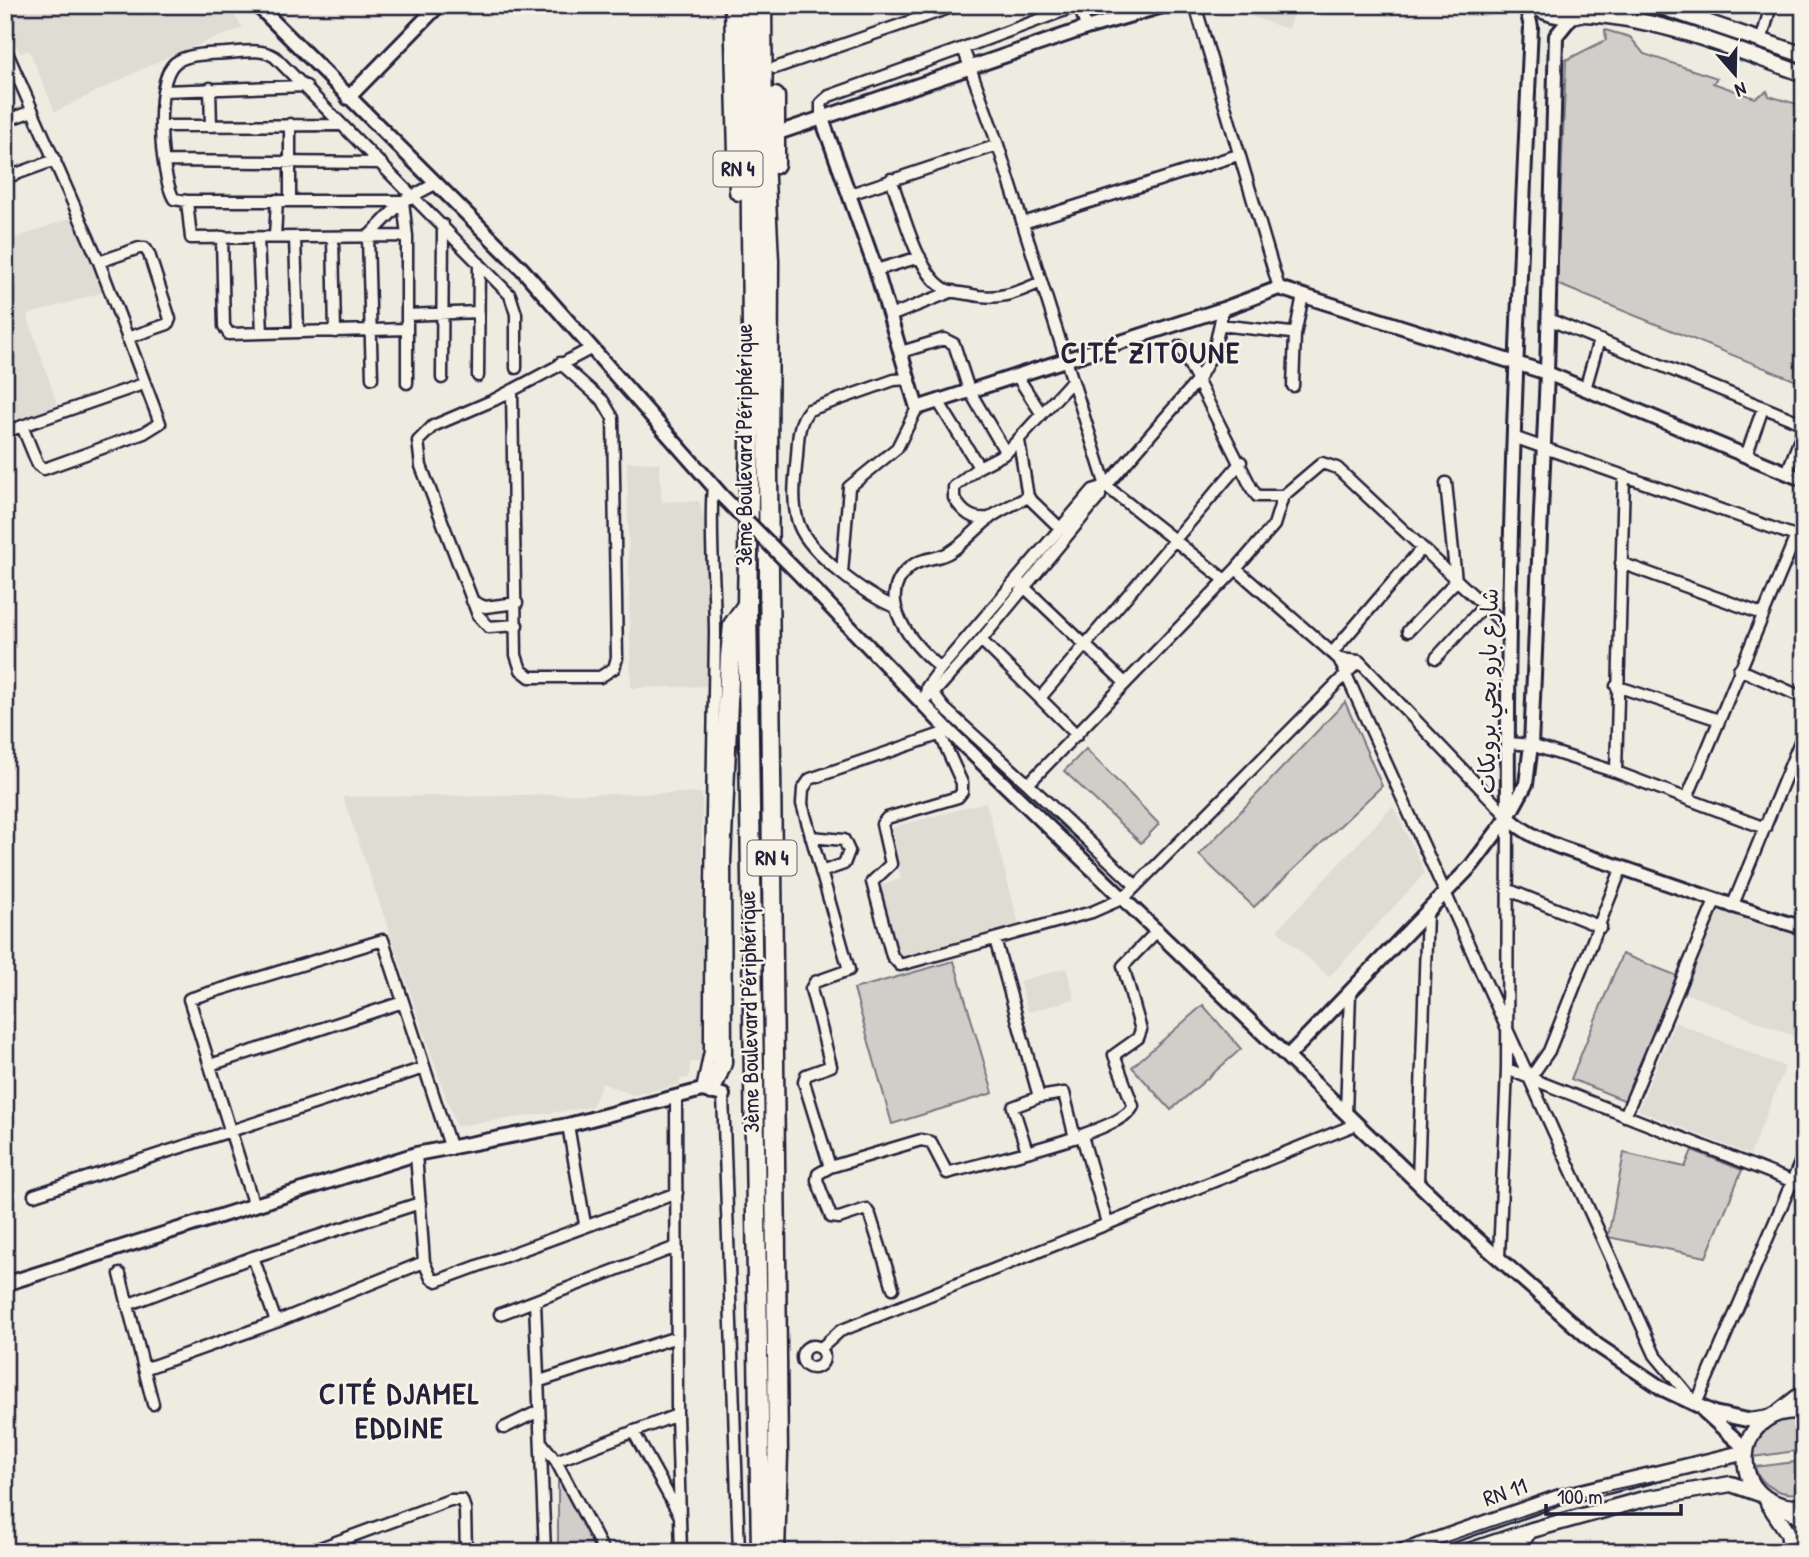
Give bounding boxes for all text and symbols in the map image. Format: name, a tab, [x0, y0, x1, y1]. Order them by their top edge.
north arrow	[1700, 38, 1770, 108]
text: N	[1732, 76, 1750, 104]
road number: RN 4	[714, 152, 762, 186]
street label: 3ème Boulevard Périphérique	[728, 324, 759, 566]
district label: CITÉ ZITOUNE	[1061, 332, 1241, 372]
street label: شارع بارو يحي برويكات	[1470, 588, 1511, 794]
road number: RN 4	[748, 840, 796, 876]
street label: 3ème Boulevard Périphérique	[731, 891, 766, 1133]
district label: CITÉ DJAMEL EDDINE	[319, 1373, 481, 1447]
street label: RN 11	[1479, 1470, 1531, 1513]
scale bar	[1546, 1473, 1681, 1517]
text: 100 m	[1557, 1482, 1603, 1511]

